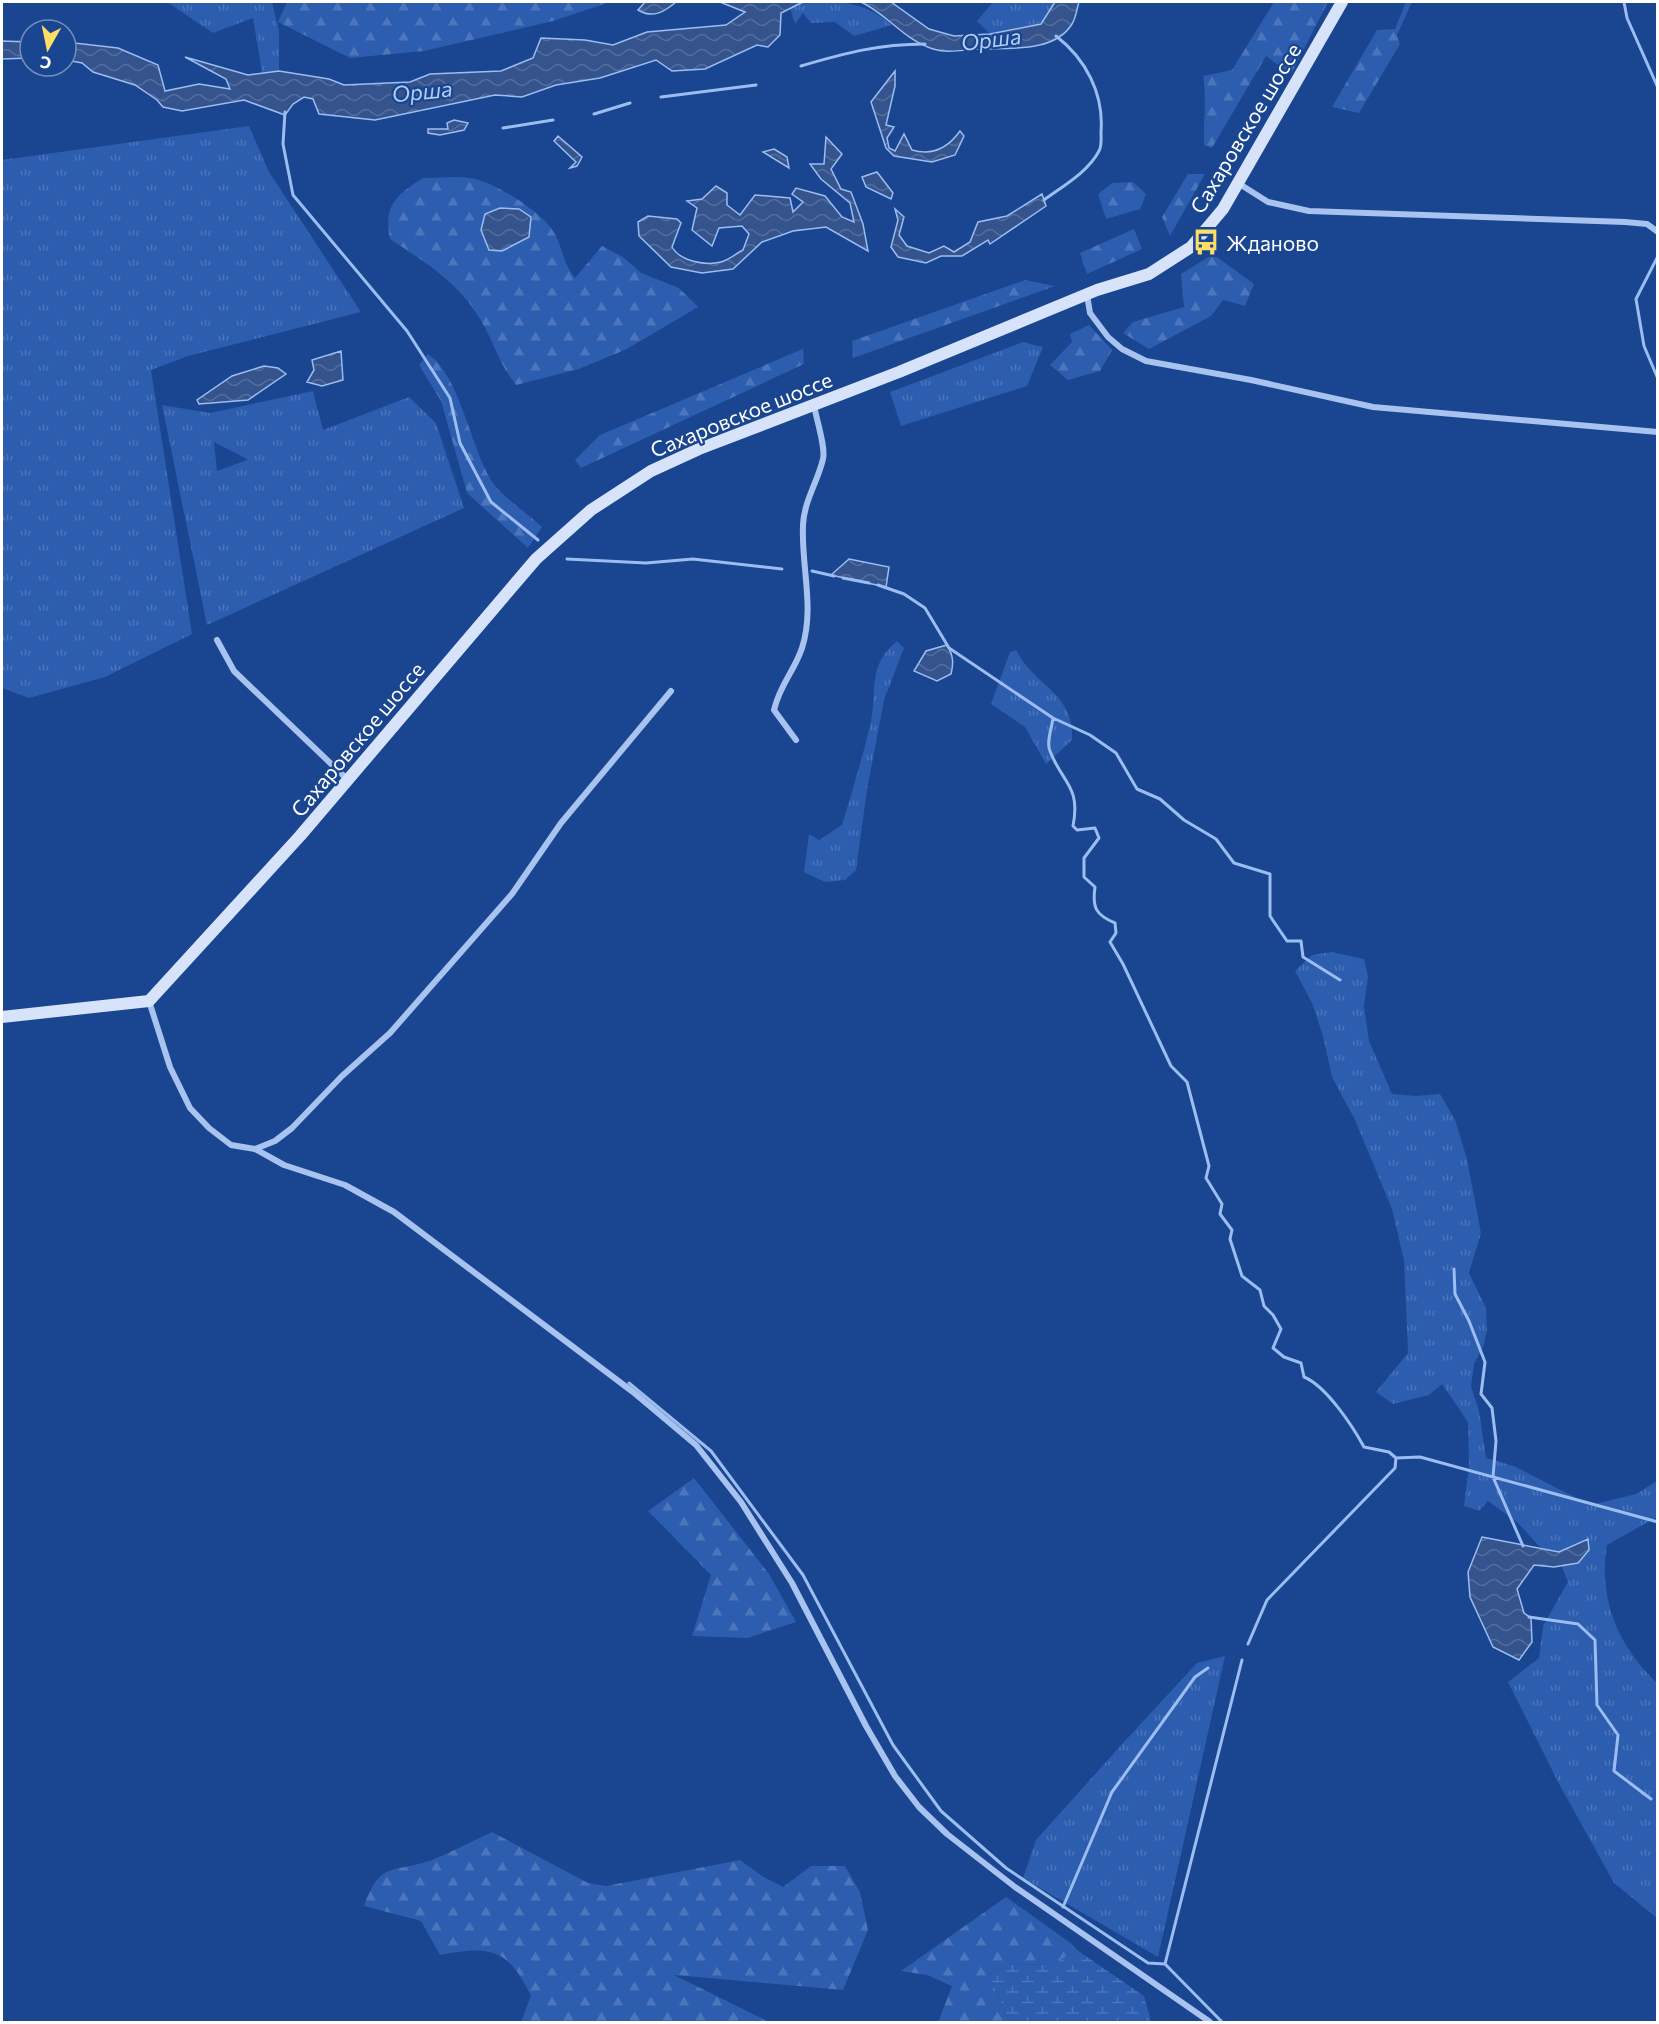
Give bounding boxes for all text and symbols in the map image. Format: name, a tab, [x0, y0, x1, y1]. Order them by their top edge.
north arrow	[18, 18, 78, 78]
water label: Орша	[959, 22, 1023, 56]
street label: Сахаровское шоссе	[1184, 38, 1306, 218]
text: С	[39, 53, 52, 74]
water label: Орша	[390, 74, 454, 108]
bus stop icon: Жданово	[1191, 227, 1221, 257]
place label: Жданово	[1226, 230, 1319, 255]
street label: Сахаровское шоссе	[646, 366, 836, 462]
street label: Сахаровское шоссе	[285, 657, 429, 821]

